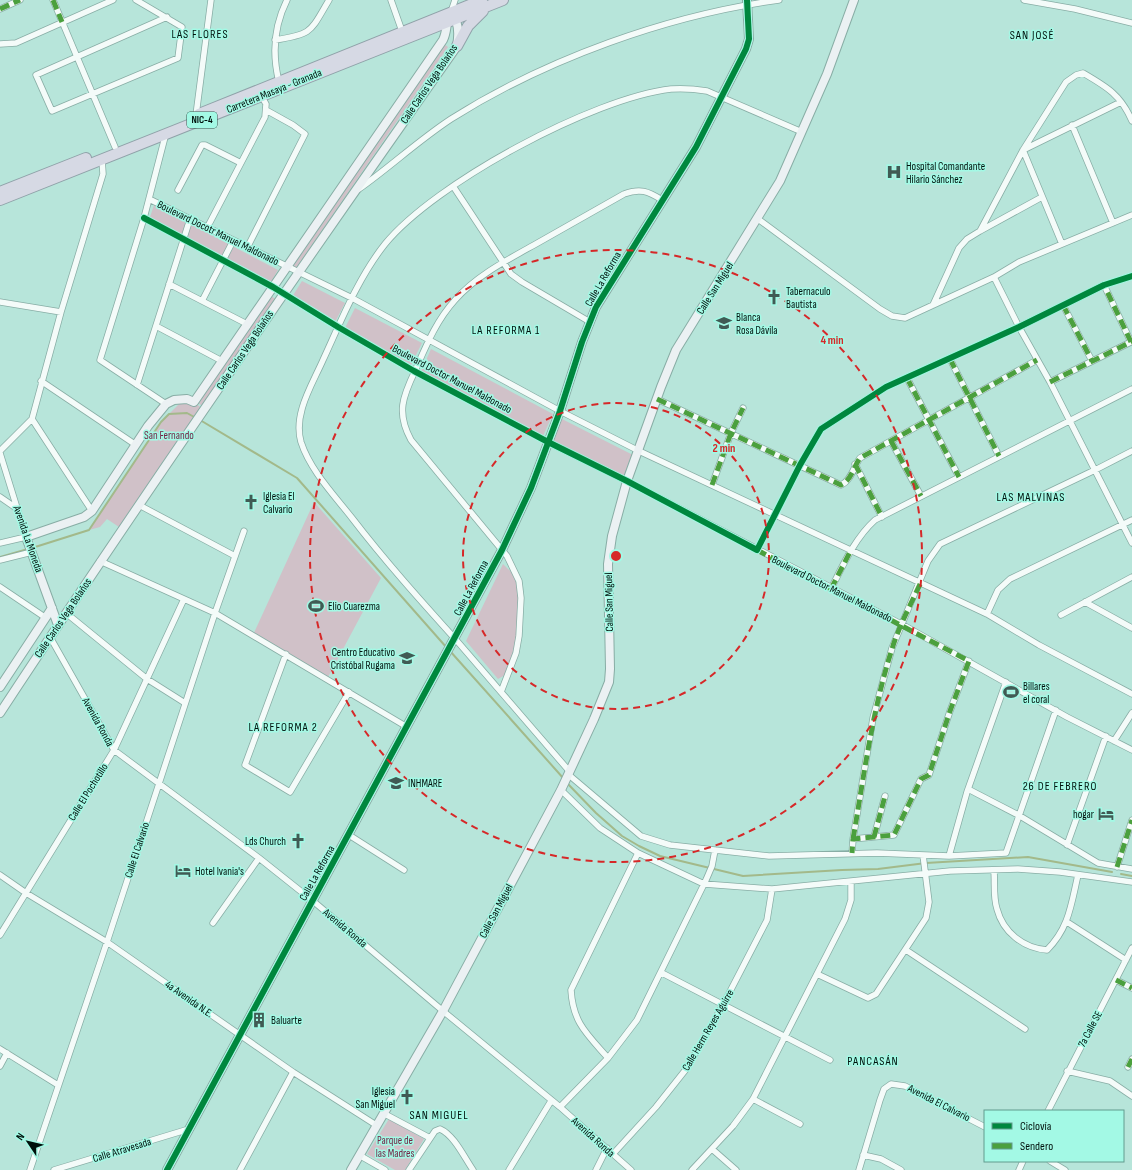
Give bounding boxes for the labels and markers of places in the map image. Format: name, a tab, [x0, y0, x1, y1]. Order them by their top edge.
place label: Hospital Comandante Hilario Sánchez	[906, 160, 985, 186]
hospital icon: Hospital Comandante Hilario Sánchez	[885, 163, 903, 181]
place label: Tabernaculo Bautista	[786, 285, 831, 311]
church icon: Tabernaculo Bautista	[765, 288, 783, 306]
place label: Blanca Rosa Dávila	[736, 311, 777, 337]
school or university icon: Blanca Rosa Dávila	[715, 314, 733, 332]
place label: Iglesia El Calvario	[263, 490, 295, 516]
church icon: Iglesia El Calvario	[242, 493, 260, 511]
centre of rings	[609, 549, 623, 563]
sports icon: Elio Cuarezma	[307, 597, 325, 615]
place label: Elio Cuarezma	[328, 600, 380, 613]
place label: Centro Educativo Cristóbal Rugama	[331, 646, 395, 672]
school or university icon: Centro Educativo Cristóbal Rugama	[398, 649, 416, 667]
place label: Billares el coral	[1023, 680, 1050, 706]
sports icon: Billares el coral	[1002, 683, 1020, 701]
school or university icon: INHMARE	[387, 774, 405, 792]
place label: INHMARE	[408, 777, 442, 790]
hotel icon: hogar	[1097, 805, 1115, 823]
place label: hogar	[1073, 808, 1094, 821]
church icon: Lds Church	[289, 832, 307, 850]
place label: Lds Church	[245, 835, 286, 848]
hotel icon: Hotel Ivania's	[174, 862, 192, 880]
place label: Hotel Ivania's	[195, 865, 244, 878]
building icon: Baluarte	[250, 1011, 268, 1029]
place label: Baluarte	[271, 1014, 302, 1027]
place label: Iglesia San Miguel	[356, 1085, 395, 1111]
church icon: Iglesia San Miguel	[398, 1088, 416, 1106]

